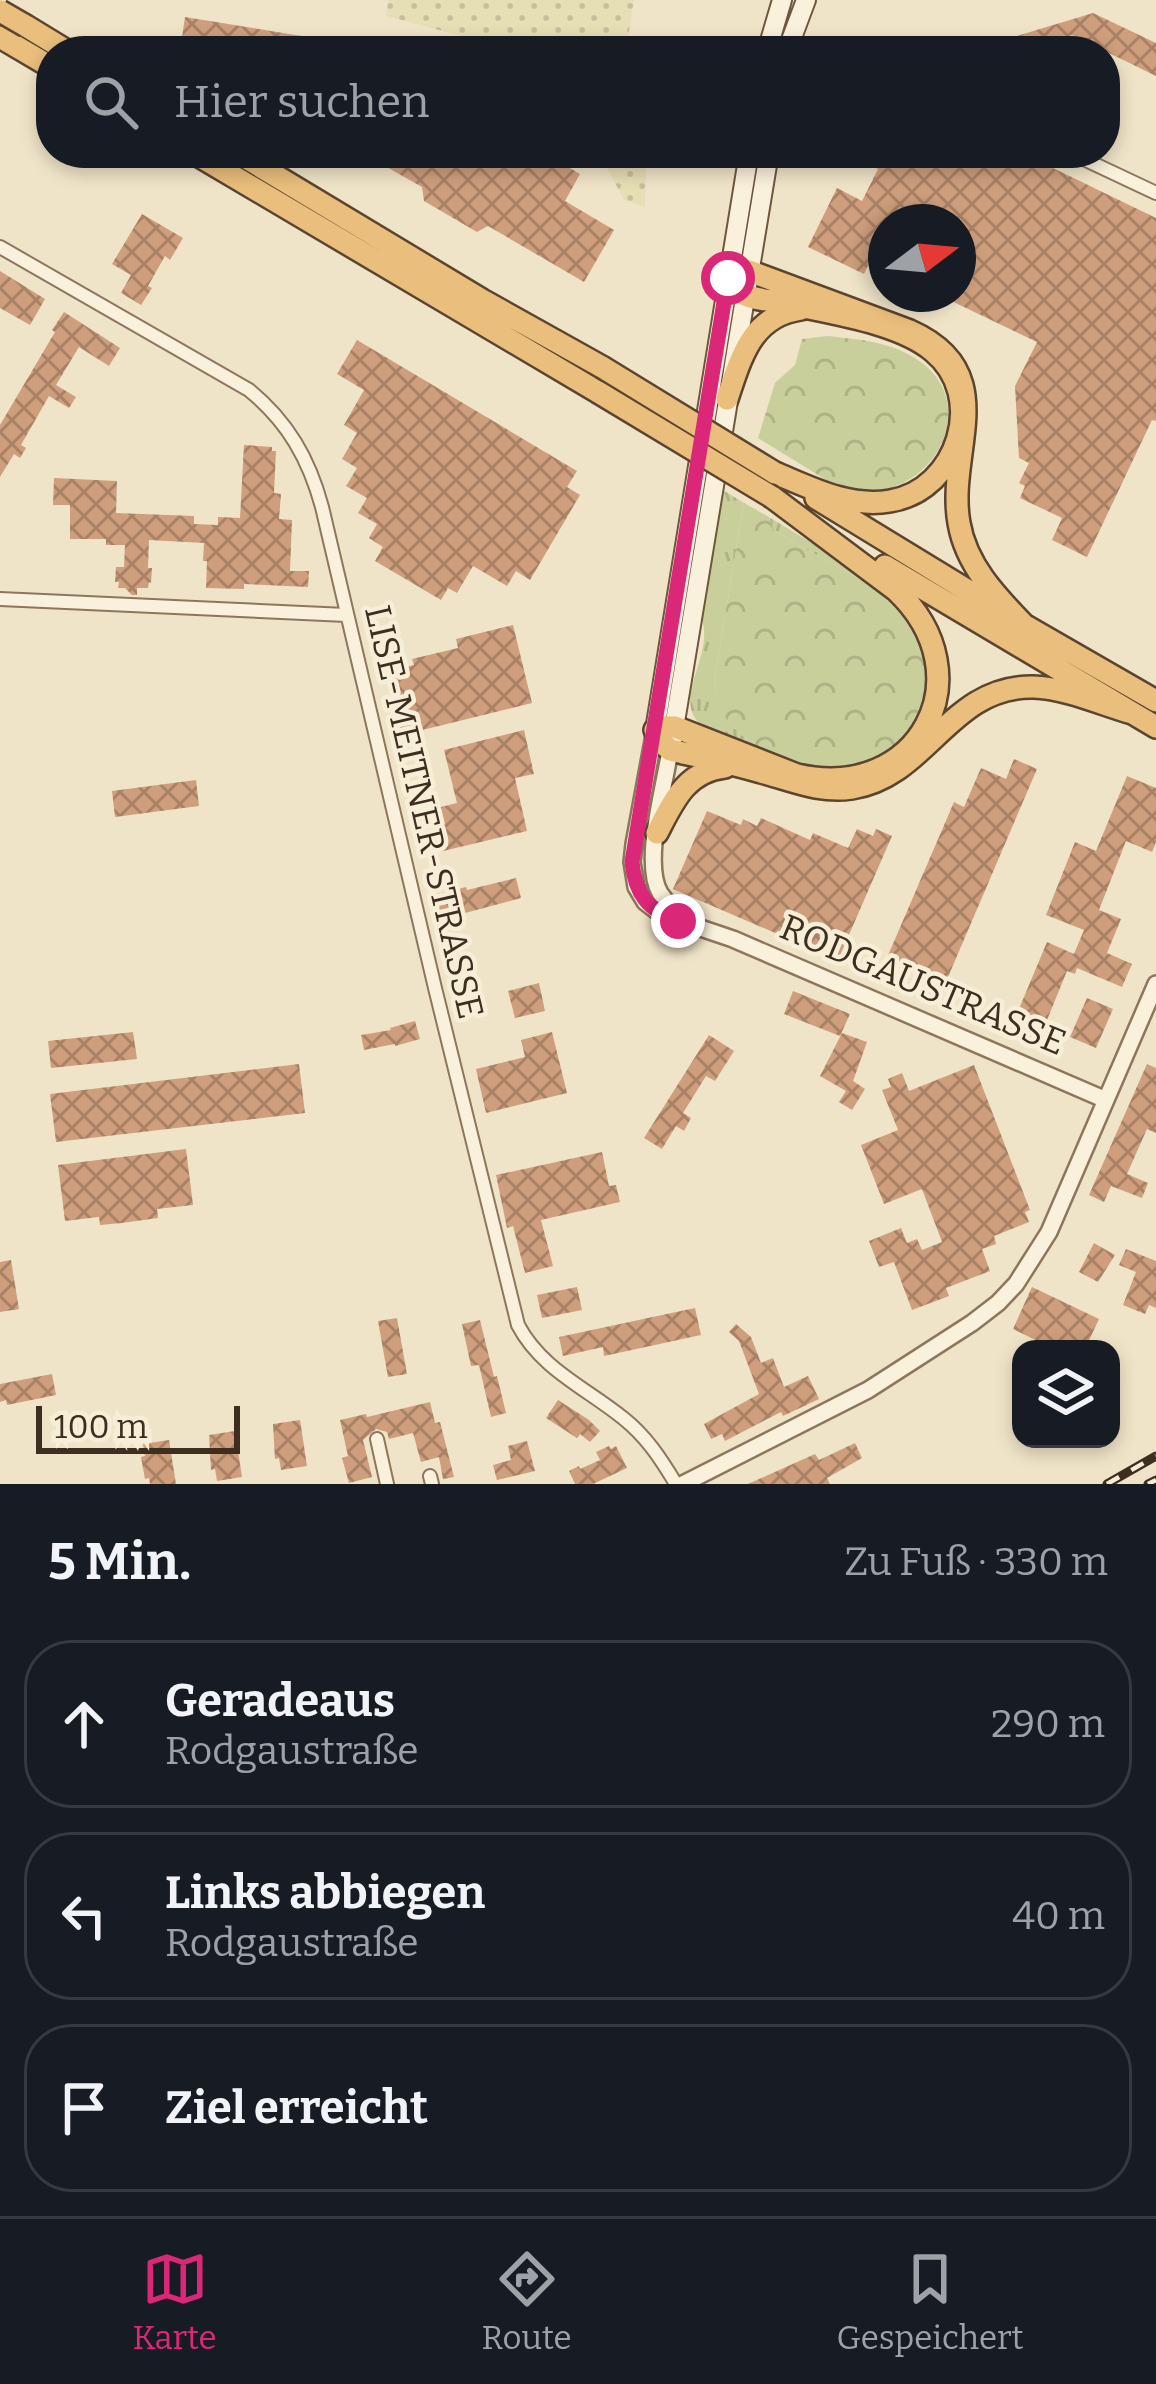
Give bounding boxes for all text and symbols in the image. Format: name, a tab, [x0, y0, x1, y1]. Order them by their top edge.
search box	[36, 36, 1120, 168]
icon: search	[78, 69, 144, 135]
text: Hier suchen	[174, 75, 430, 129]
north arrow	[868, 204, 976, 312]
route start	[701, 251, 755, 305]
street label: LISE-MEITNER-STRASSE	[355, 601, 493, 1023]
route end	[651, 894, 705, 948]
street label: RODGAUSTRASSE	[774, 905, 1072, 1065]
map controls	[1012, 1340, 1120, 1448]
button: layers	[1012, 1340, 1120, 1448]
scale bar	[36, 1400, 240, 1453]
text: 100 m	[54, 1407, 148, 1447]
text: 5 Min.	[48, 1531, 191, 1593]
text: Zu Fuß · 330 m	[844, 1539, 1108, 1585]
text: Geradeaus	[165, 1674, 395, 1728]
icon: ahead	[51, 1691, 117, 1757]
text: 290 m	[991, 1701, 1105, 1747]
text: Rodgaustraße	[165, 1728, 419, 1774]
text: Links abbiegen	[165, 1866, 485, 1920]
icon: left	[51, 1883, 117, 1949]
text: 40 m	[1012, 1893, 1105, 1939]
text: Rodgaustraße	[165, 1920, 419, 1966]
icon: arrive	[51, 2075, 117, 2141]
text: Ziel erreicht	[165, 2081, 428, 2135]
tab: Karte	[132, 2246, 217, 2358]
tab: Route	[482, 2246, 572, 2358]
tab: Gespeichert	[836, 2246, 1024, 2358]

